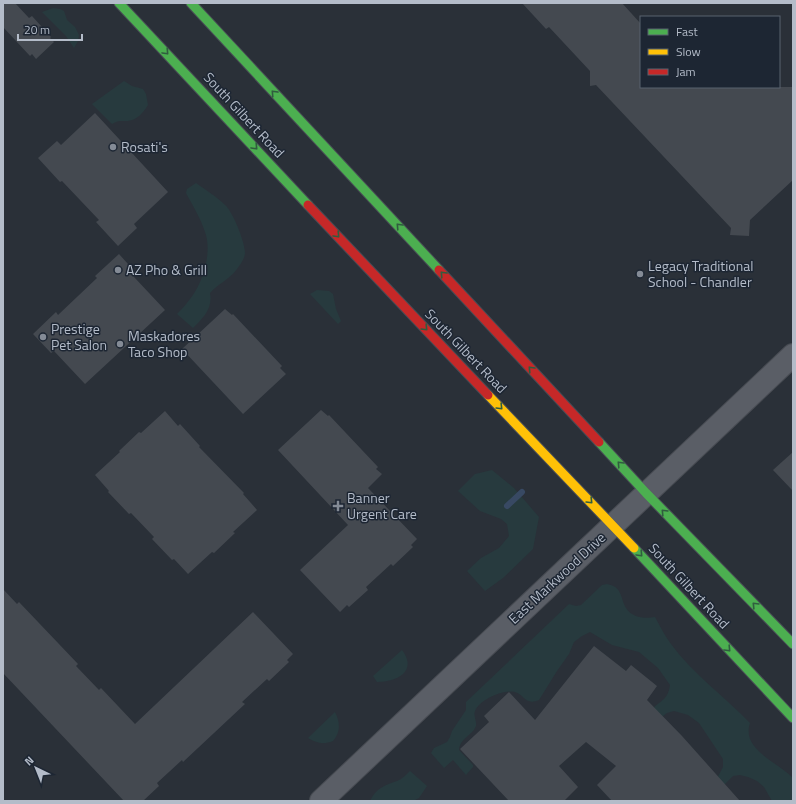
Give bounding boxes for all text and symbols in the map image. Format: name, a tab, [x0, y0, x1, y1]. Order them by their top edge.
scale bar	[18, 16, 82, 42]
legend	[640, 16, 780, 88]
text: 20 m	[24, 20, 50, 39]
text: Fast	[676, 22, 699, 41]
text: Slow	[676, 42, 701, 61]
one-way arrow	[161, 47, 169, 55]
text: Jam	[676, 62, 696, 81]
street label: South Gilbert Road	[199, 67, 290, 162]
one-way arrow	[271, 90, 279, 98]
place label: Rosati's	[121, 136, 168, 157]
marker: Rosati's	[108, 142, 118, 152]
one-way arrow	[250, 142, 257, 150]
one-way arrow	[397, 224, 404, 231]
one-way arrow	[332, 230, 340, 238]
place label: Legacy Traditional School - Chandler	[648, 255, 754, 292]
place label: AZ Pho & Grill	[126, 259, 207, 280]
marker: AZ Pho & Grill	[113, 265, 123, 275]
marker: Legacy Traditional School - Chandler	[635, 269, 645, 279]
one-way arrow	[441, 271, 448, 278]
street label: South Gilbert Road	[420, 304, 512, 398]
place label: Prestige Pet Salon	[51, 318, 107, 355]
one-way arrow	[420, 323, 427, 331]
place label: Maskadores Taco Shop	[128, 325, 200, 362]
marker: Prestige Pet Salon	[38, 332, 48, 342]
marker: Maskadores Taco Shop	[115, 339, 125, 349]
one-way arrow	[529, 366, 536, 374]
one-way arrow	[495, 402, 503, 410]
one-way arrow	[617, 462, 624, 469]
place label: Banner Urgent Care	[347, 487, 417, 524]
one-way arrow	[585, 496, 593, 504]
marker: Banner Urgent Care	[332, 500, 344, 512]
one-way arrow	[661, 509, 669, 517]
street label: East Markwood Drive	[503, 527, 610, 628]
street label: South Gilbert Road	[644, 538, 735, 633]
one-way arrow	[635, 549, 642, 556]
one-way arrow	[752, 602, 760, 610]
one-way arrow	[723, 644, 731, 652]
north arrow	[16, 748, 56, 788]
text: N	[21, 752, 37, 769]

